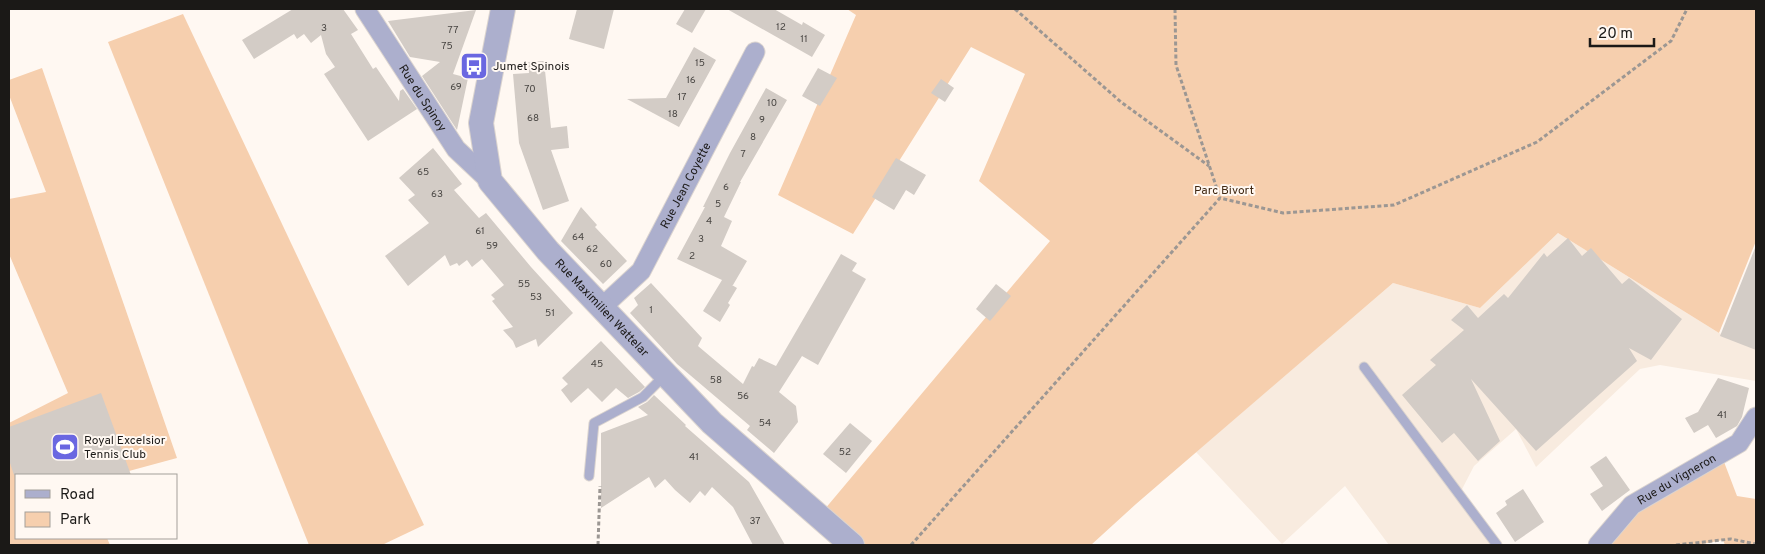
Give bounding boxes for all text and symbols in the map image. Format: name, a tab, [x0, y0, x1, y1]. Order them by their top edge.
scale bar	[1590, 15, 1654, 47]
house number: 12	[776, 21, 786, 34]
house number: 3	[321, 22, 327, 35]
house number: 77	[448, 24, 458, 37]
text: 20 m	[1598, 25, 1633, 44]
house number: 11	[800, 33, 808, 46]
house number: 75	[441, 40, 453, 53]
bus stop icon: Jumet Spinois	[459, 51, 489, 81]
house number: 15	[695, 57, 705, 70]
place label: Jumet Spinois	[493, 59, 570, 75]
street label: Rue du Spinoy	[394, 62, 450, 135]
house number: 16	[686, 74, 696, 87]
house number: 69	[450, 81, 462, 94]
house number: 70	[524, 83, 536, 96]
house number: 17	[678, 91, 686, 104]
house number: 10	[767, 97, 777, 110]
house number: 18	[668, 108, 678, 121]
house number: 68	[527, 112, 539, 125]
house number: 9	[759, 114, 765, 127]
house number: 8	[750, 131, 756, 144]
street label: Rue Jean Coyette	[657, 140, 716, 232]
house number: 7	[740, 148, 746, 161]
house number: 65	[417, 166, 429, 179]
house number: 6	[723, 181, 729, 194]
park label: Parc Bivort	[1194, 183, 1254, 199]
house number: 63	[431, 188, 443, 201]
house number: 5	[715, 198, 721, 211]
house number: 4	[706, 215, 712, 228]
house number: 61	[475, 225, 485, 238]
house number: 64	[572, 231, 584, 244]
house number: 3	[698, 233, 704, 246]
house number: 59	[486, 240, 498, 253]
house number: 62	[586, 243, 598, 256]
house number: 2	[689, 250, 695, 263]
street label: Rue Maximilien Wattelar	[551, 256, 652, 361]
house number: 60	[600, 258, 612, 271]
house number: 55	[518, 278, 530, 291]
house number: 53	[530, 291, 542, 304]
house number: 1	[649, 304, 653, 317]
house number: 51	[545, 307, 555, 320]
house number: 45	[591, 358, 603, 371]
house number: 58	[710, 374, 722, 387]
house number: 56	[737, 390, 749, 403]
house number: 41	[1717, 409, 1727, 422]
house number: 54	[759, 417, 771, 430]
sports icon: Royal Excelsior Tennis Club	[50, 432, 80, 462]
place label: Royal Excelsior Tennis Club	[84, 433, 166, 463]
house number: 52	[839, 446, 851, 459]
house number: 41	[689, 451, 699, 464]
street label: Rue du Vigneron	[1635, 451, 1719, 509]
legend	[15, 474, 178, 539]
text: Road	[60, 486, 95, 505]
text: Park	[60, 511, 91, 530]
house number: 37	[749, 515, 761, 528]

